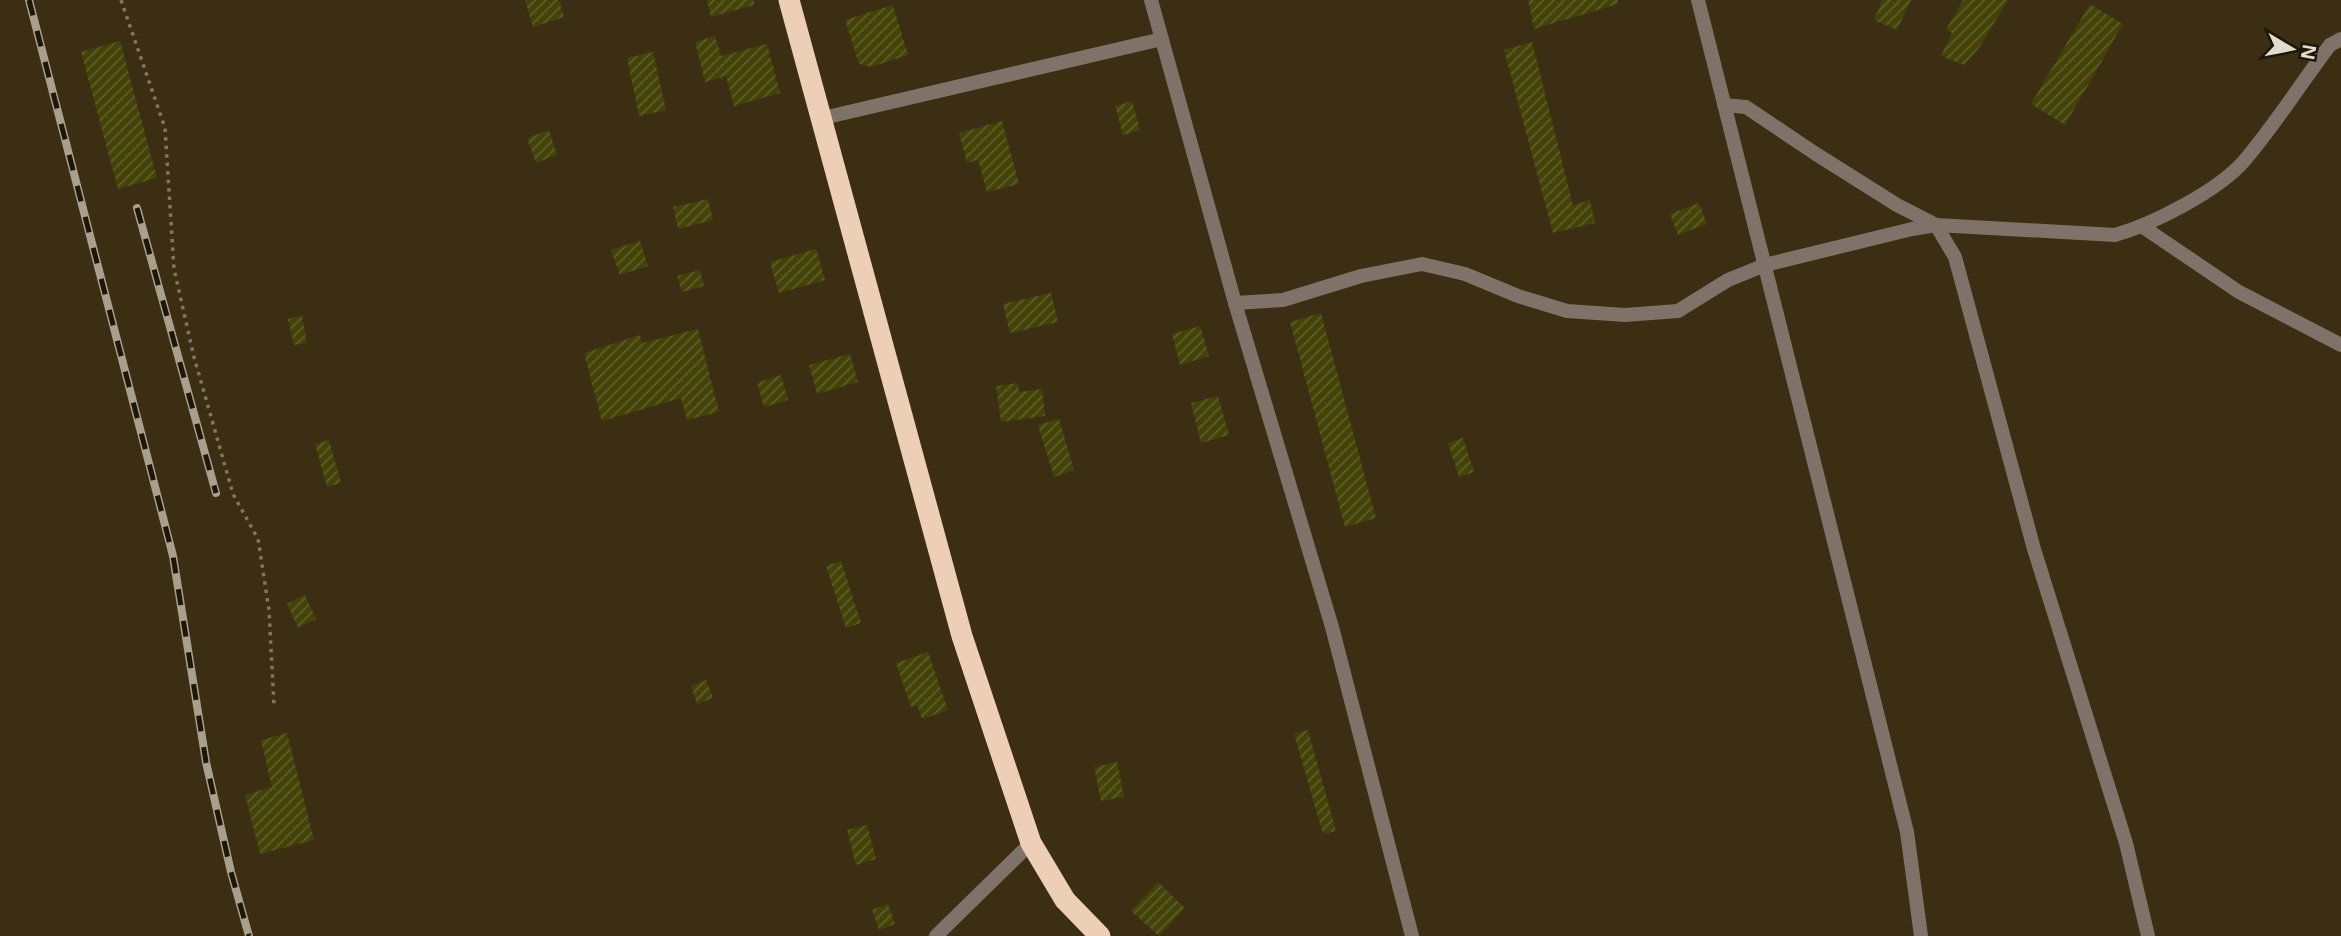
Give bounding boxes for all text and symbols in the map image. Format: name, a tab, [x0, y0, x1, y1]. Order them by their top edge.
north arrow	[2257, 14, 2327, 84]
text: N	[2295, 42, 2323, 62]

